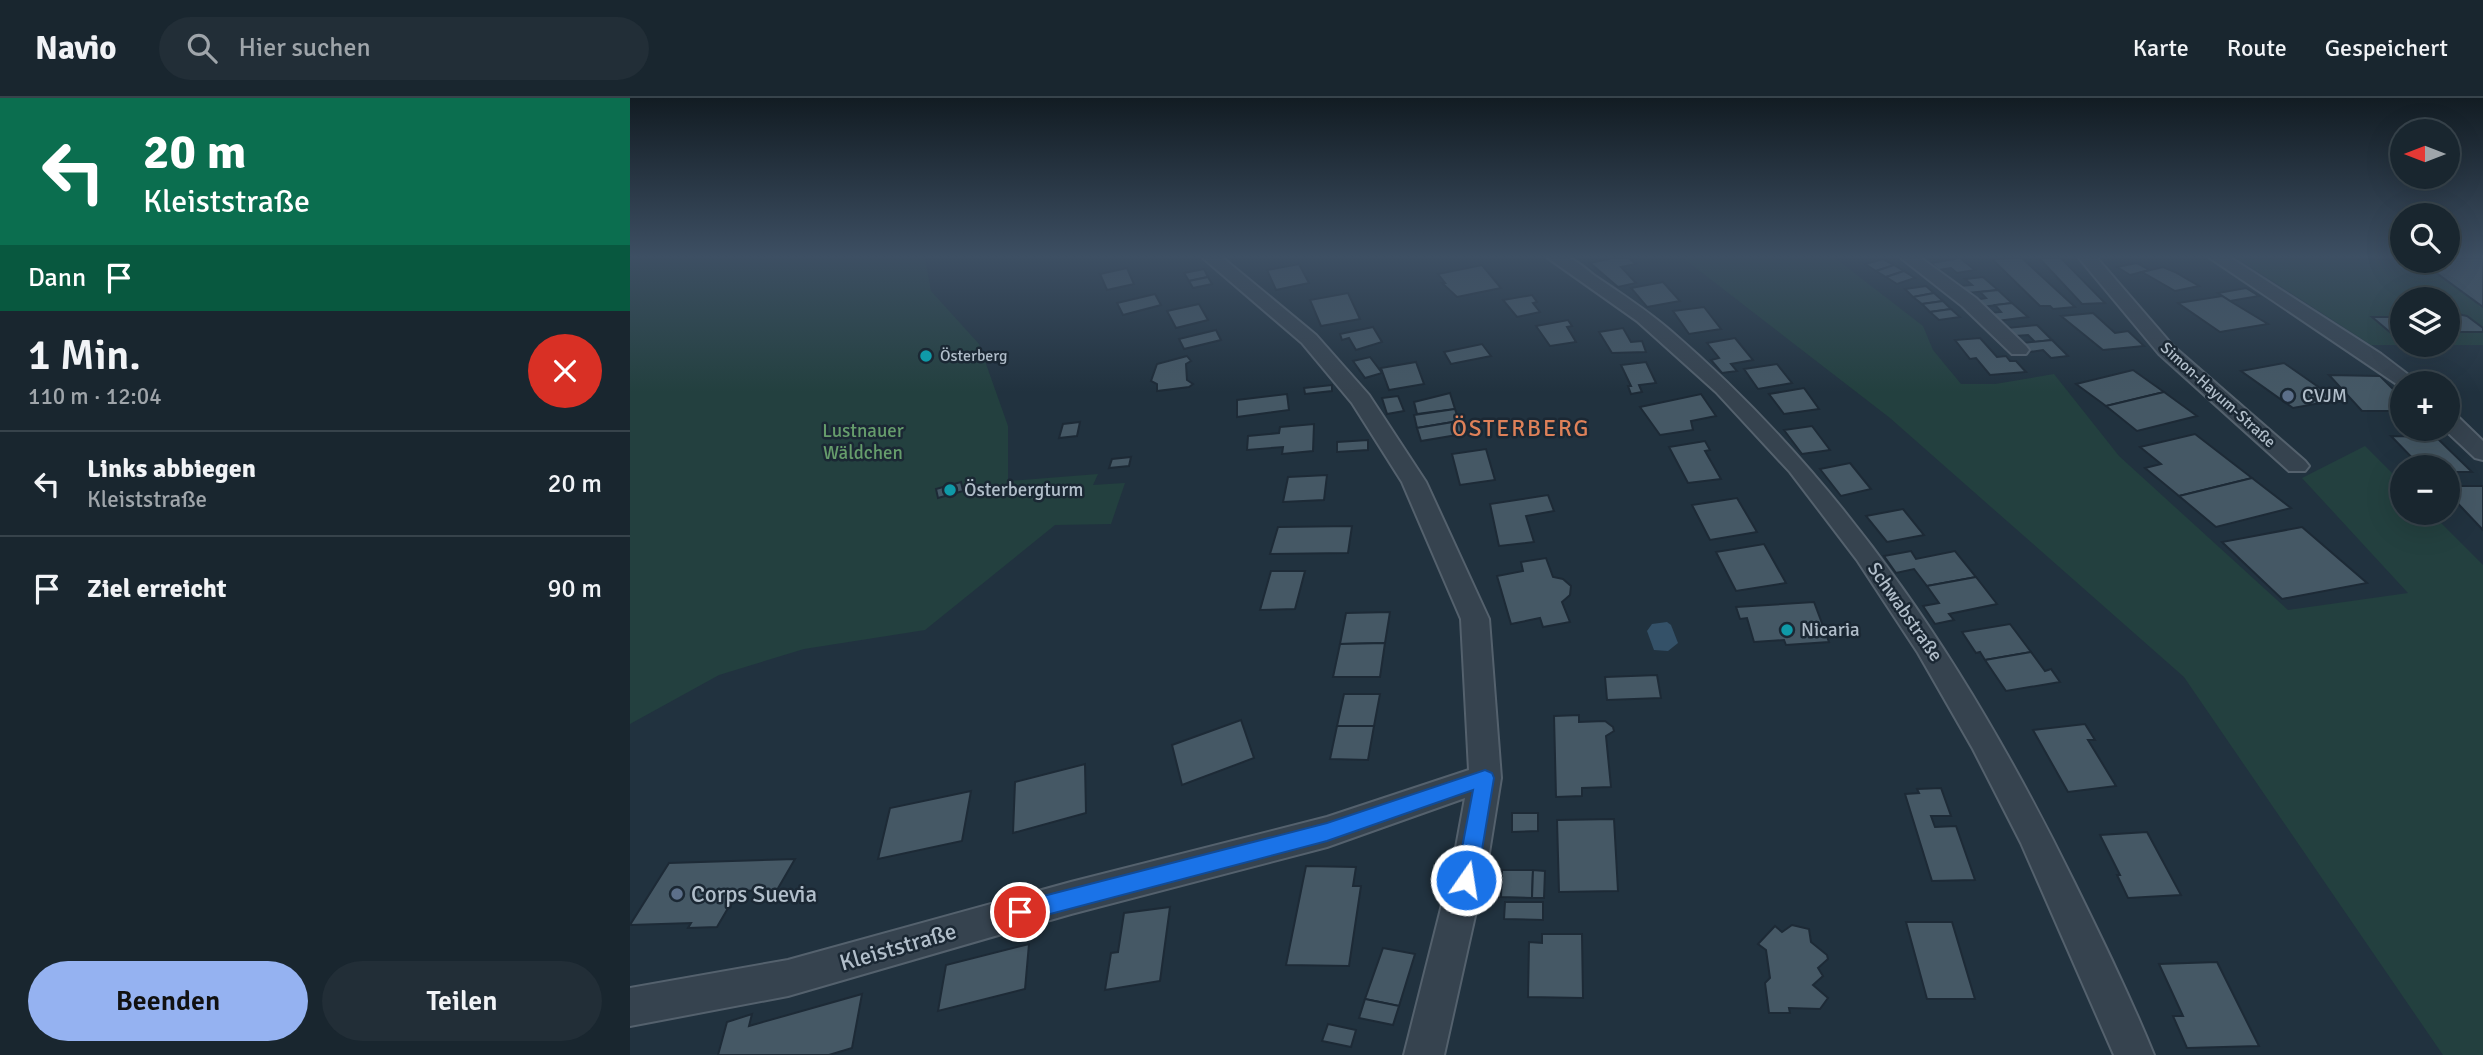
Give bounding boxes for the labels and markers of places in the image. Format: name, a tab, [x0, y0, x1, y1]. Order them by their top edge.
place label: Österberg	[940, 346, 1008, 366]
marker: Österberg	[918, 348, 934, 364]
place label: CVJM	[2302, 384, 2347, 408]
marker: CVJM	[2280, 388, 2296, 404]
place label: Österbergturm	[964, 478, 1083, 502]
marker: Österbergturm	[942, 482, 958, 498]
place label: Nicaria	[1801, 618, 1860, 642]
marker: Nicaria	[1779, 622, 1795, 638]
place label: Corps Suevia	[691, 880, 817, 909]
pin	[990, 882, 1050, 942]
marker: Corps Suevia	[669, 886, 685, 902]

